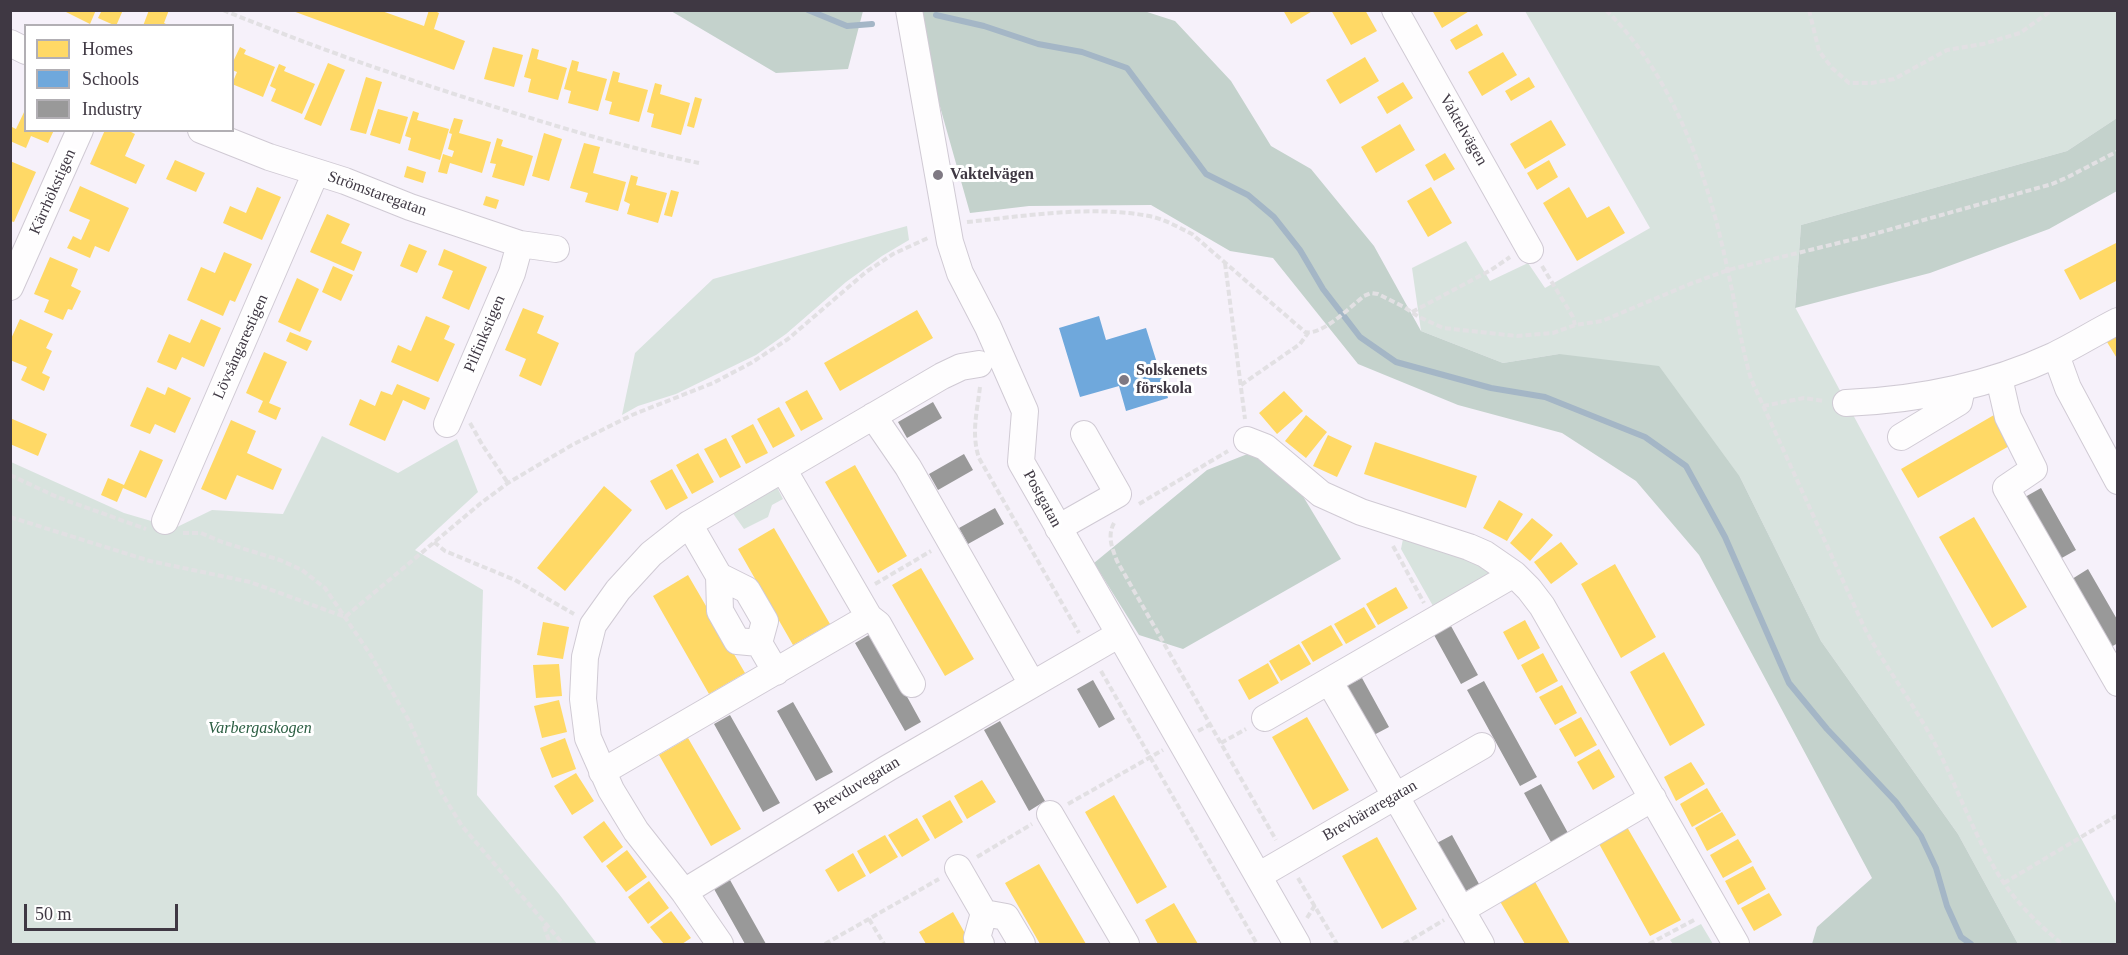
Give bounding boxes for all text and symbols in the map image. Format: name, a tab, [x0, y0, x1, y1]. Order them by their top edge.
legend	[24, 24, 234, 132]
text: Homes	[82, 39, 133, 59]
text: Schools	[82, 69, 139, 89]
street label: Vaktelvägen	[1435, 91, 1491, 169]
text: Industry	[82, 99, 142, 119]
street label: Kärrhökstigen	[26, 146, 80, 238]
place label: Vaktelvägen	[950, 165, 1034, 185]
street label: Strömstaregatan	[325, 167, 429, 221]
marker: Vaktelvägen	[931, 168, 945, 182]
street label: Lövsångarestigen	[209, 292, 273, 402]
street label: Pilfinkstigen	[460, 293, 510, 375]
place label: Solskenets förskola	[1136, 361, 1207, 399]
marker: Solskenets förskola	[1117, 373, 1131, 387]
street label: Postgatan	[1019, 467, 1065, 531]
park label: Varbergaskogen	[208, 719, 312, 739]
street label: Brevduvegatan	[811, 753, 903, 819]
street label: Brevbäraregatan	[1319, 776, 1421, 846]
scale bar	[27, 892, 182, 930]
text: 50 m	[35, 904, 72, 924]

